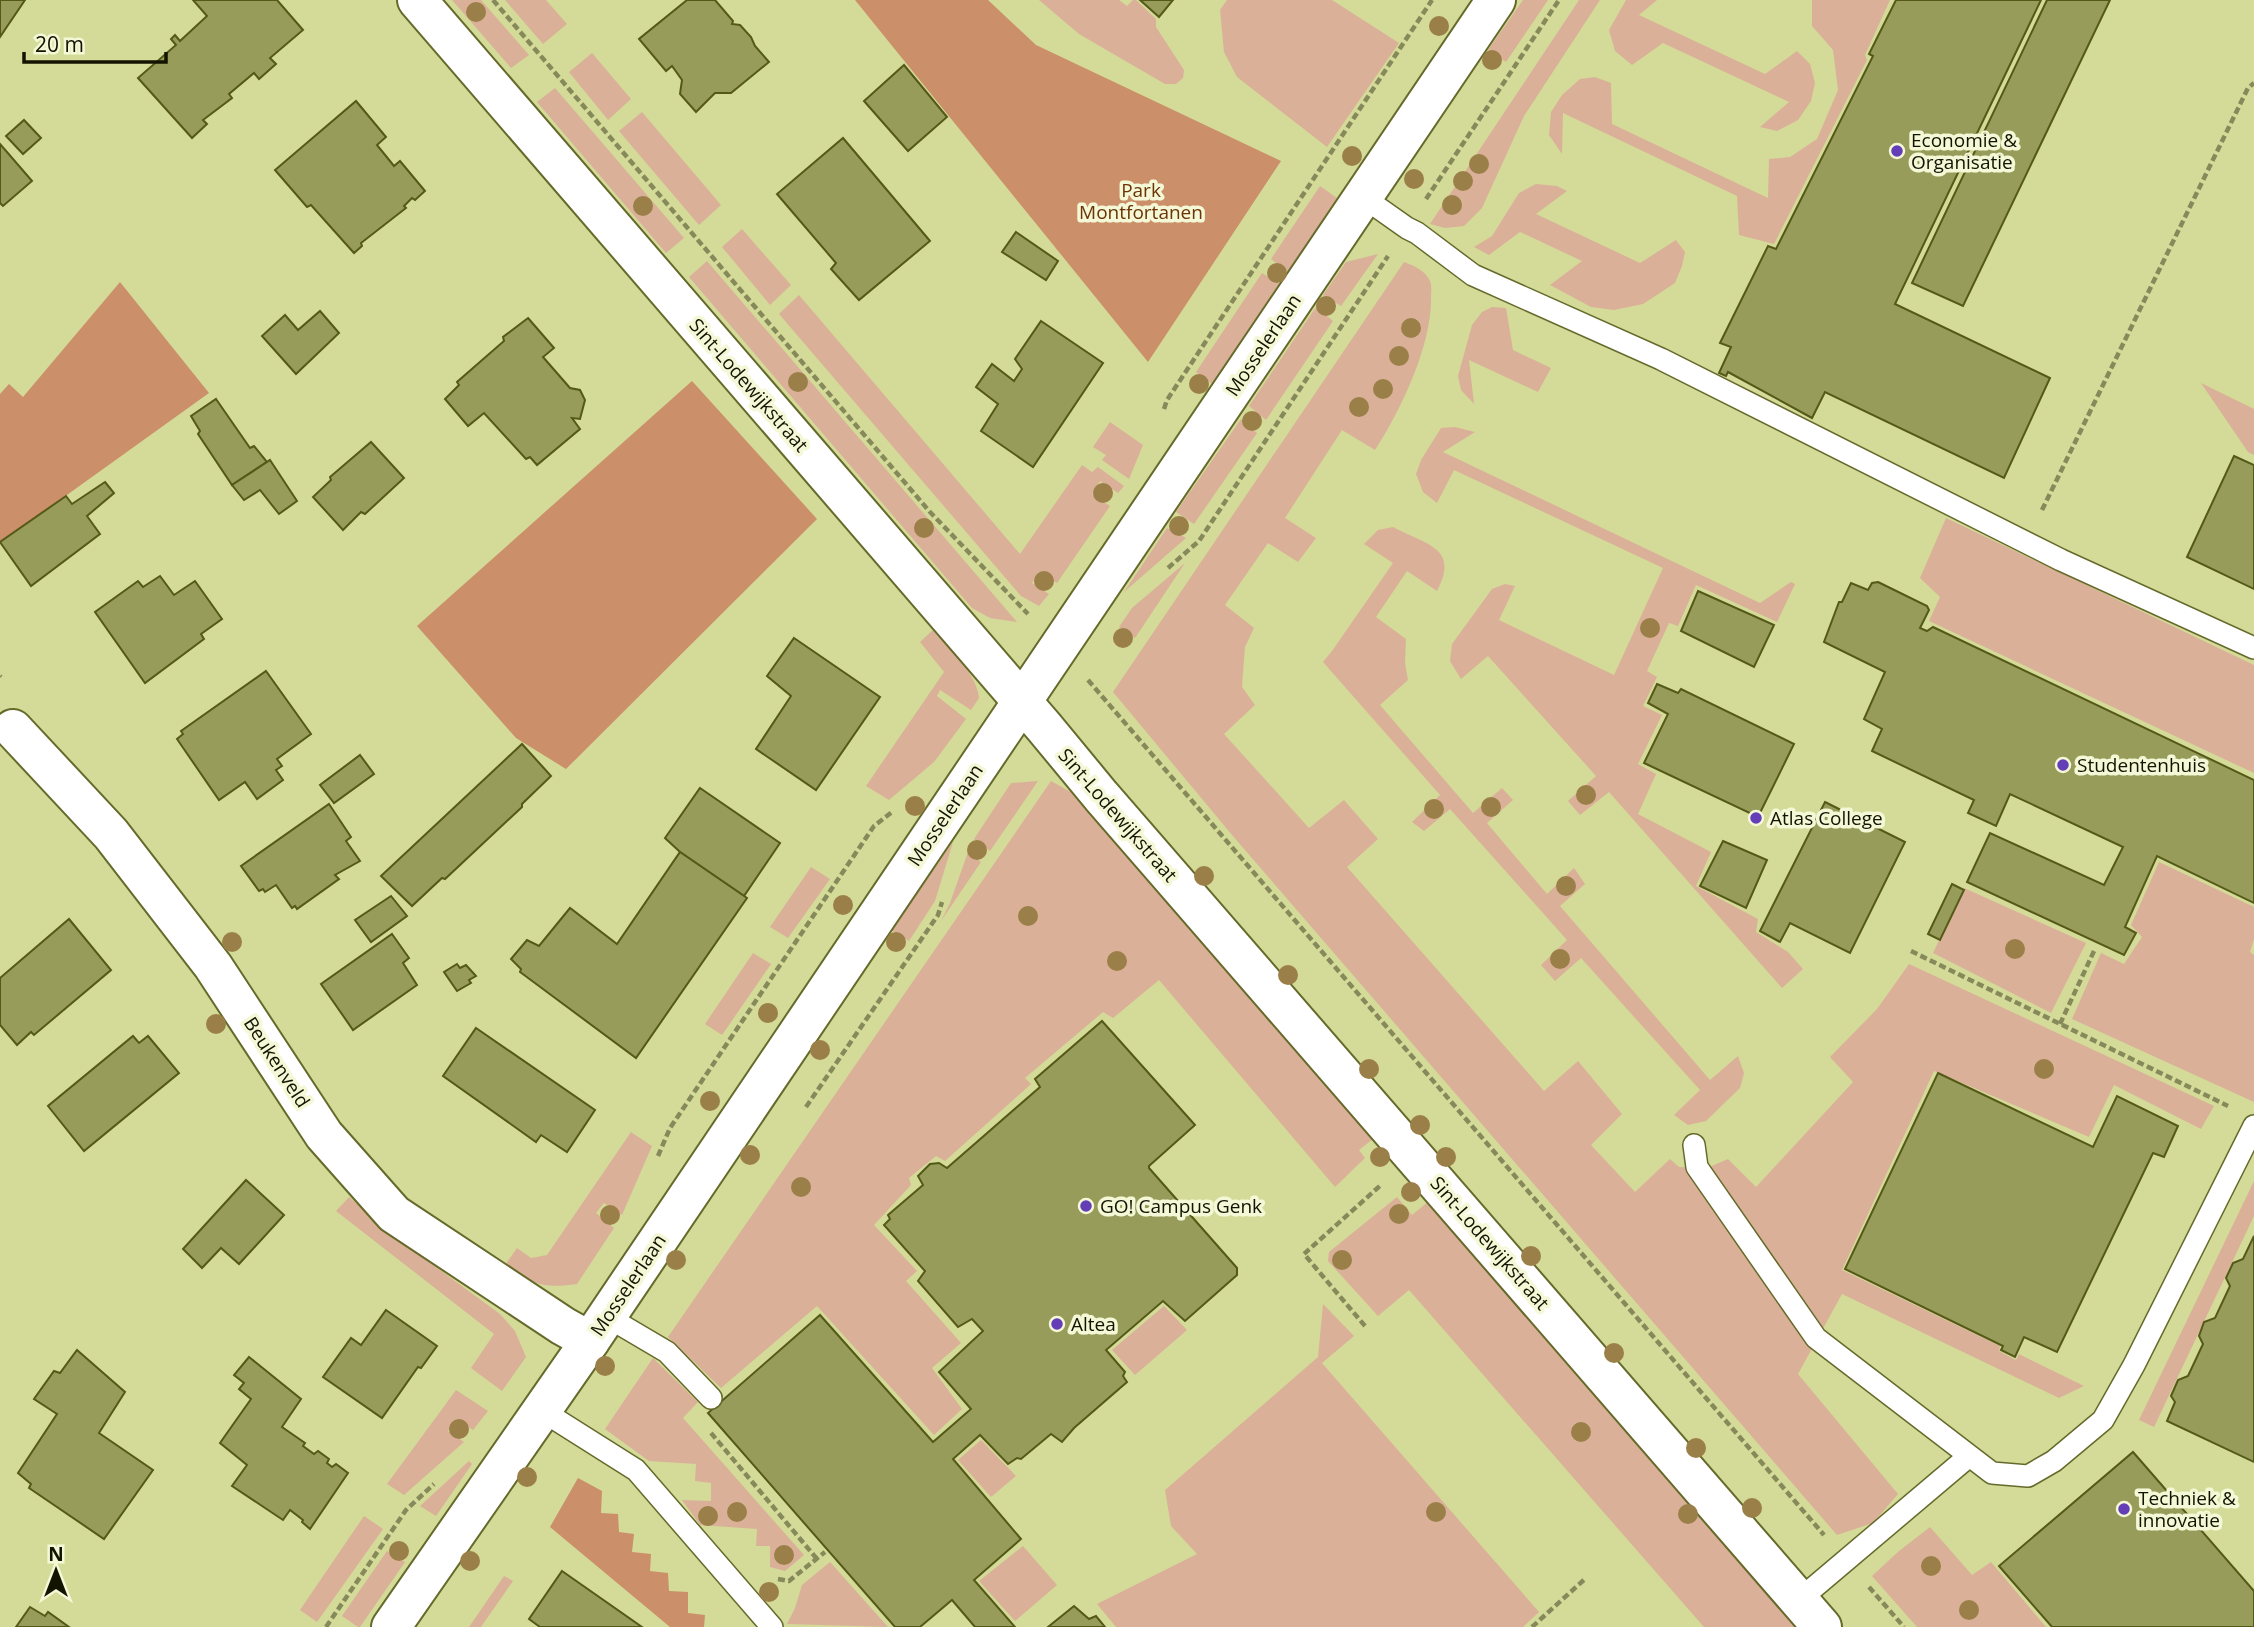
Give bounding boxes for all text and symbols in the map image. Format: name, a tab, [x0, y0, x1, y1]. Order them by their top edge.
scale bar	[24, 21, 166, 65]
text: 20 m	[35, 30, 84, 58]
place label: Economie & Organisatie	[1911, 127, 2017, 175]
marker: Economie & Organisatie	[1889, 143, 1905, 159]
park label: Park Montfortanen	[1079, 177, 1203, 225]
street label: Mosselerlaan	[1219, 289, 1307, 401]
street label: Sint-Lodewijkstraat	[684, 313, 814, 458]
street label: Sint-Lodewijkstraat	[1053, 743, 1183, 888]
place label: Studentenhuis	[2077, 752, 2206, 778]
marker: Studentenhuis	[2055, 757, 2071, 773]
street label: Mosselerlaan	[901, 759, 989, 871]
place label: Atlas College	[1770, 805, 1883, 831]
marker: Atlas College	[1748, 810, 1764, 826]
street label: Beukenveld	[238, 1012, 316, 1112]
street label: Sint-Lodewijkstraat	[1425, 1171, 1555, 1316]
place label: GO! Campus Genk	[1100, 1193, 1262, 1219]
marker: GO! Campus Genk	[1078, 1198, 1094, 1214]
street label: Mosselerlaan	[584, 1229, 672, 1341]
place label: Altea	[1071, 1311, 1116, 1337]
marker: Altea	[1049, 1316, 1065, 1332]
place label: Techniek & innovatie	[2138, 1485, 2236, 1533]
marker: Techniek & innovatie	[2116, 1501, 2132, 1517]
north arrow	[21, 1536, 91, 1606]
text: N	[48, 1541, 64, 1567]

